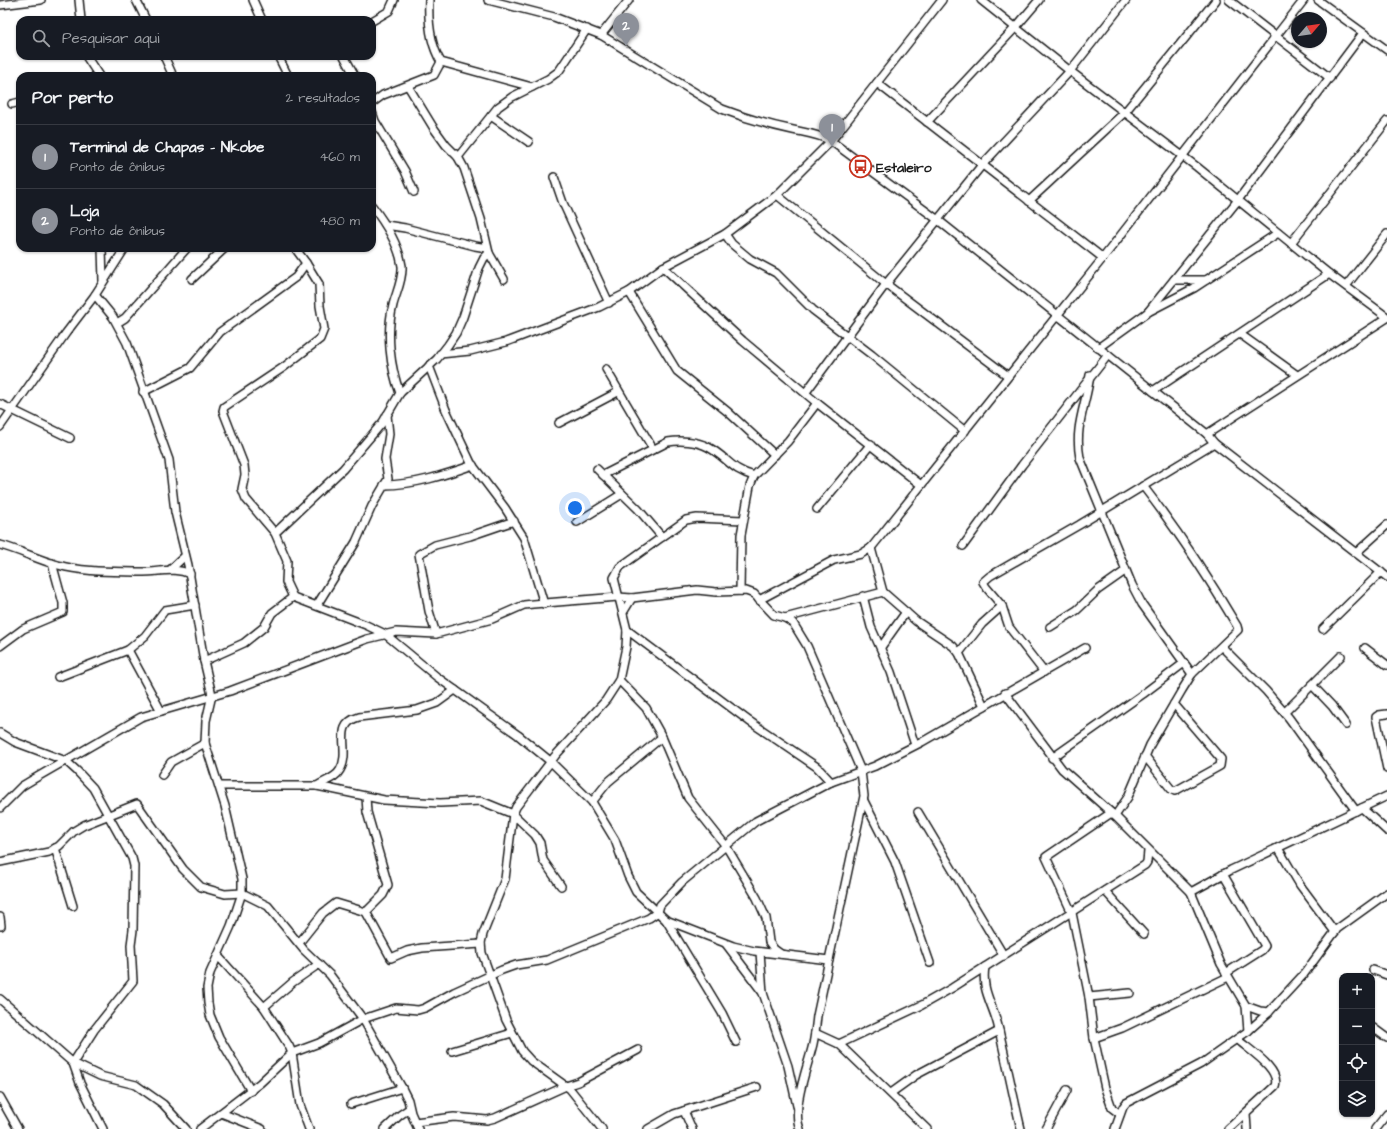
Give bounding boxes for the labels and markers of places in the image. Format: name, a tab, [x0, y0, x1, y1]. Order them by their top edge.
pin: 2	[613, 13, 639, 46]
pin: 1	[819, 114, 845, 147]
bus stop icon: Estaleiro	[847, 154, 873, 180]
place label: Estaleiro	[876, 158, 932, 178]

